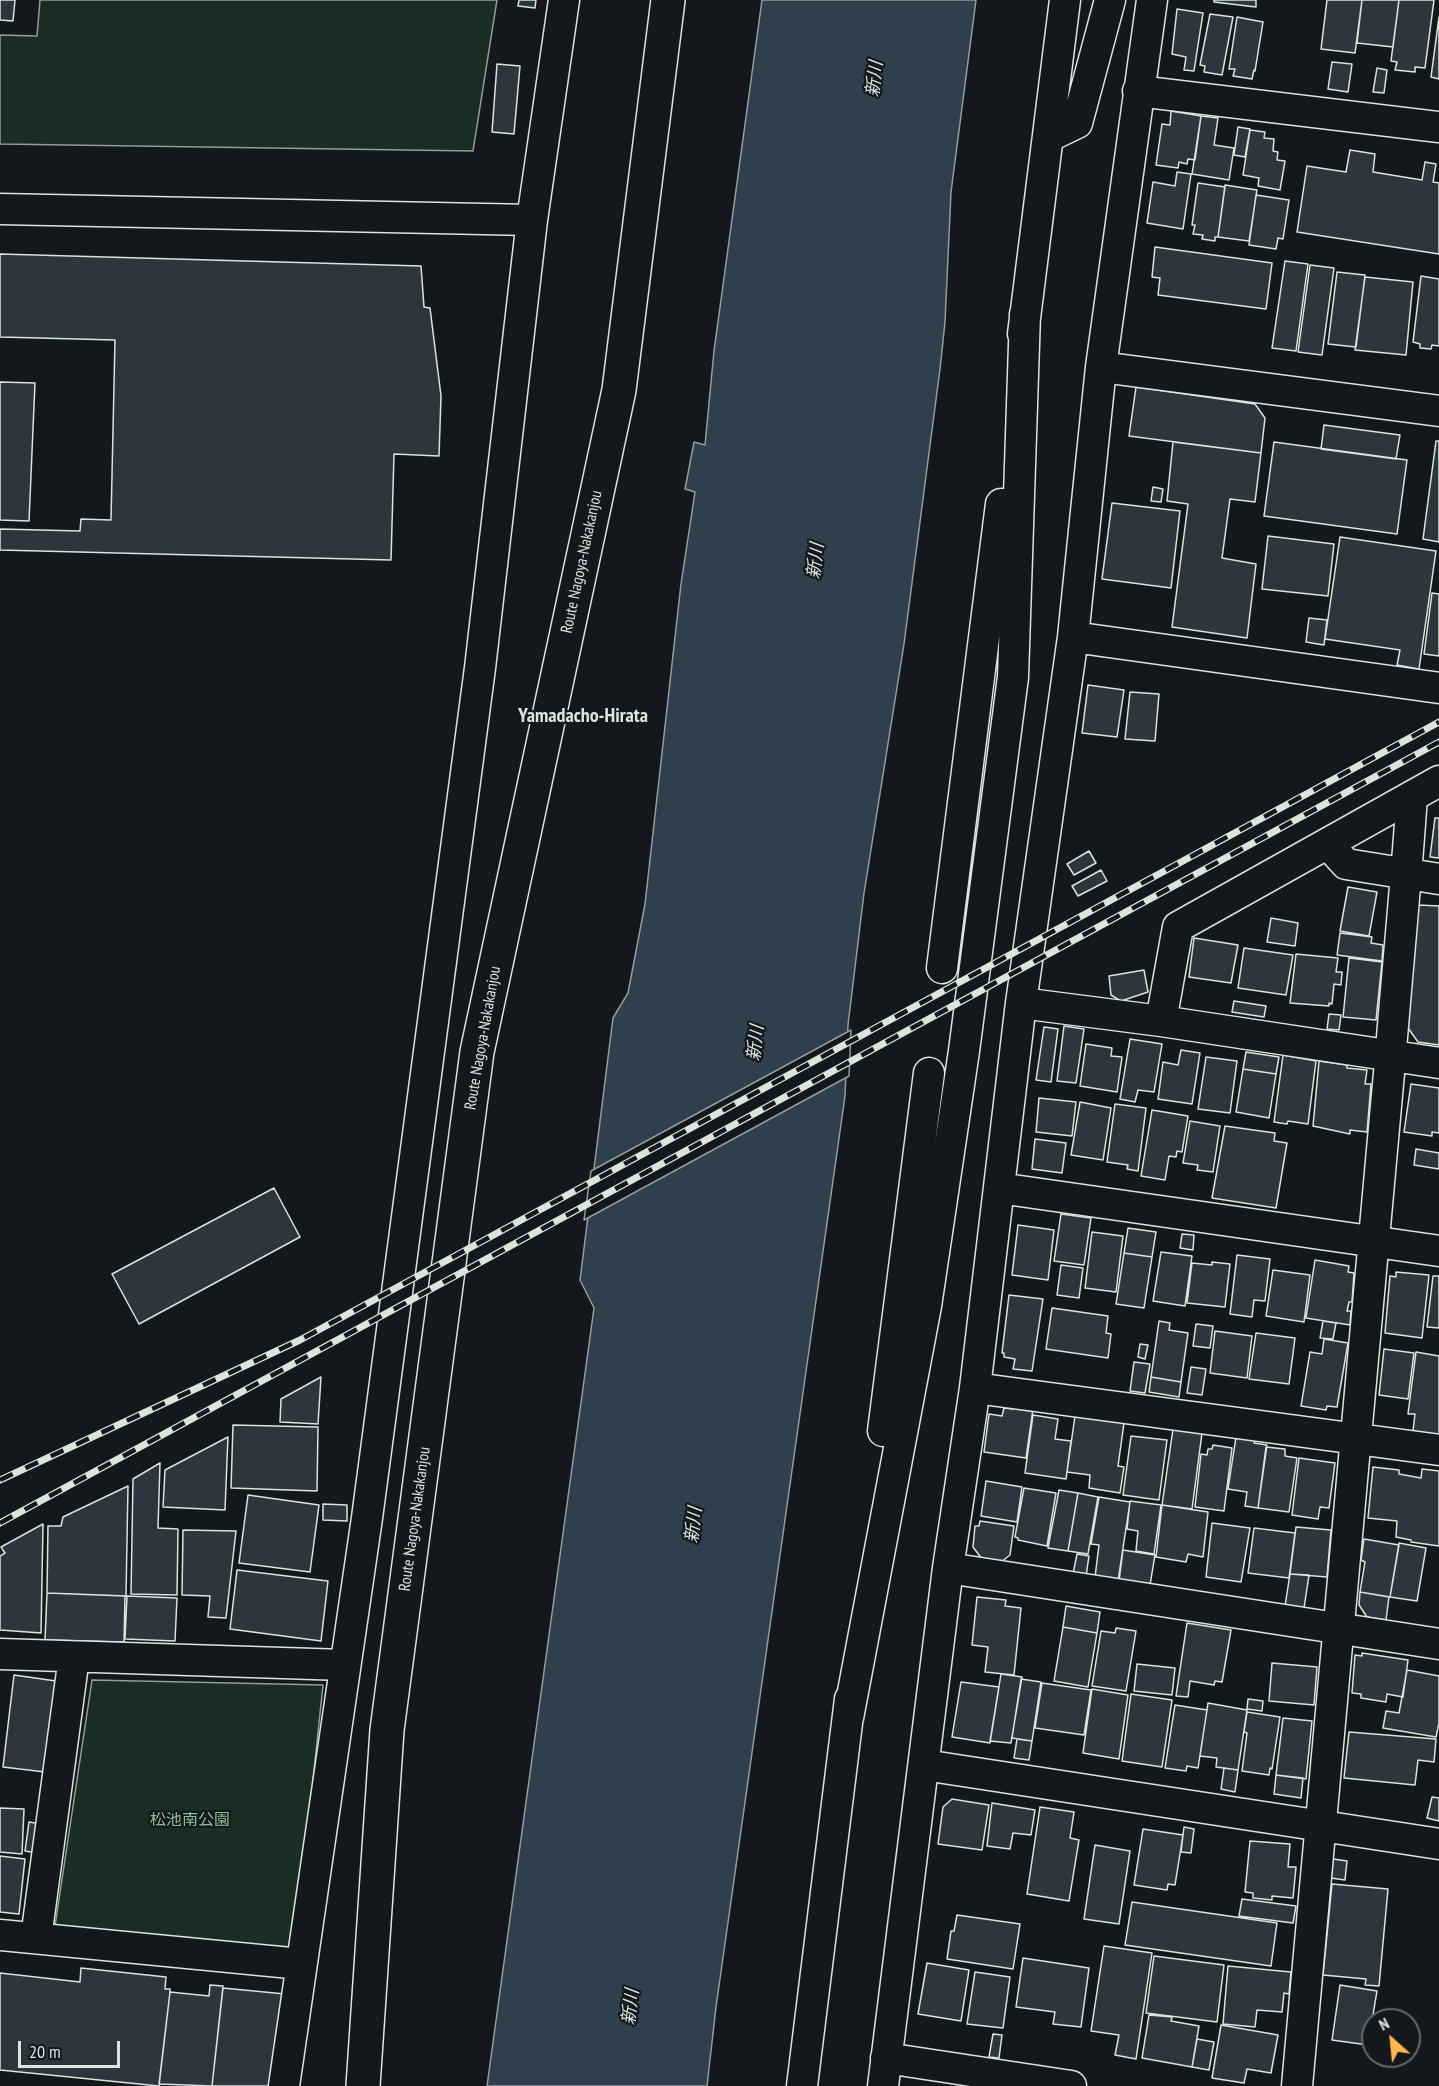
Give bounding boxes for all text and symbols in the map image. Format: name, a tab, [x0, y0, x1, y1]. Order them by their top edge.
water label: 新川	[862, 60, 888, 98]
street label: Route Nagoya-Nakakanjou	[557, 489, 607, 635]
water label: 新川	[803, 542, 829, 580]
district label: Yamadacho-Hirata	[518, 704, 648, 728]
street label: Route Nagoya-Nakakanjou	[461, 965, 505, 1111]
water label: 新川	[743, 1024, 769, 1062]
street label: Route Nagoya-Nakakanjou	[395, 1446, 435, 1592]
water label: 新川	[681, 1506, 707, 1544]
park label: 松池南公園	[150, 1810, 230, 1830]
water label: 新川	[618, 1988, 644, 2026]
north arrow	[1361, 2008, 1421, 2068]
text: N	[1375, 2013, 1392, 2035]
scale bar	[21, 2029, 123, 2067]
text: 20 m	[29, 2040, 61, 2063]

